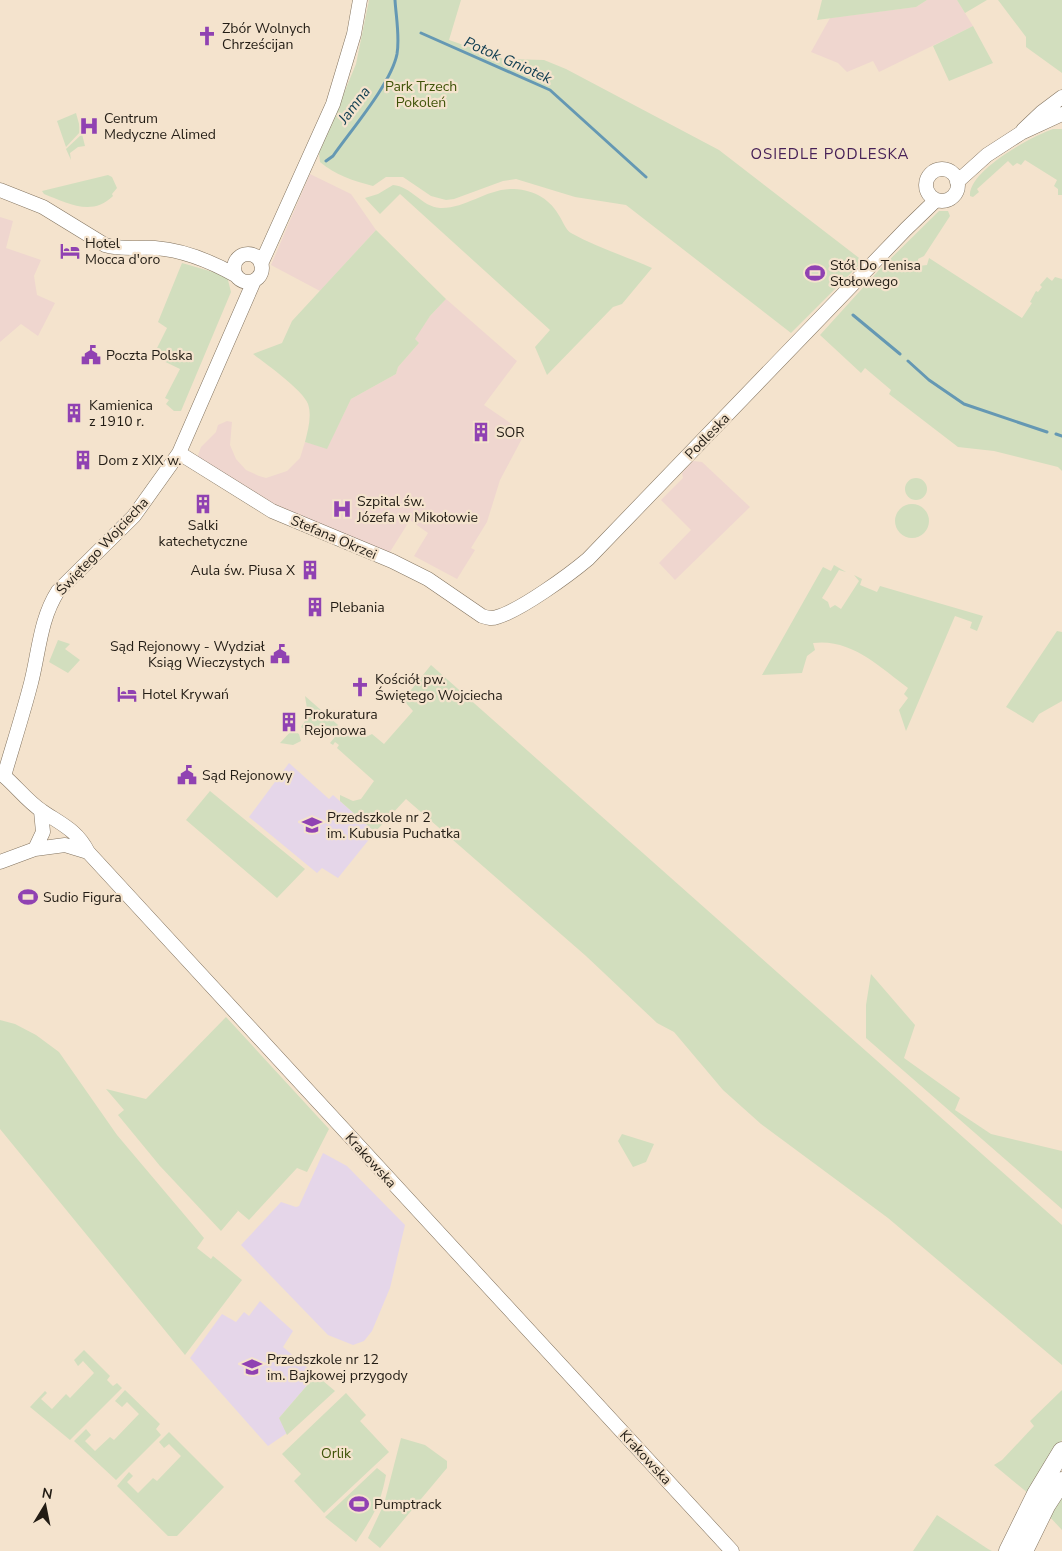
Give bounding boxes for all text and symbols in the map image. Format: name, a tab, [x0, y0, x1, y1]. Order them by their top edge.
place label: Zbór Wolnych Chrześcijan	[222, 19, 311, 54]
church icon: Zbór Wolnych Chrześcijan	[196, 25, 218, 47]
water label: Potok Gniotek	[461, 32, 556, 88]
park label: Park Trzech Pokoleń	[385, 77, 457, 112]
water label: Jamna	[333, 82, 375, 129]
place label: Centrum Medyczne Alimed	[104, 109, 216, 144]
hospital icon: Centrum Medyczne Alimed	[78, 115, 100, 137]
district label: OSIEDLE PODLESKA	[750, 144, 910, 164]
place label: Hotel Mocca d'oro	[85, 234, 161, 269]
hotel icon: Hotel Mocca d'oro	[59, 240, 81, 262]
place label: Stół Do Tenisa Stołowego	[830, 256, 921, 291]
sports icon: Stół Do Tenisa Stołowego	[804, 262, 826, 284]
public building icon: Poczta Polska	[80, 344, 102, 366]
place label: Poczta Polska	[106, 346, 193, 365]
place label: Kamienica z 1910 r.	[89, 396, 153, 431]
building icon: Kamienica z 1910 r.	[63, 402, 85, 424]
street label: Podleska	[681, 409, 734, 463]
building icon: SOR	[470, 421, 492, 443]
place label: SOR	[496, 423, 525, 442]
building icon: Dom z XIX w.	[72, 449, 94, 471]
place label: Dom z XIX w.	[98, 451, 182, 470]
place label: Szpital św. Józefa w Mikołowie	[356, 492, 478, 527]
street label: Świętego Wojciecha	[52, 493, 153, 599]
building icon: Salki katechetyczne	[192, 493, 214, 515]
hospital icon: Szpital św. Józefa w Mikołowie	[331, 498, 353, 520]
street label: Stefana Okrzei	[288, 511, 380, 564]
place label: Salki katechetyczne	[159, 516, 247, 551]
building icon: Aula św. Piusa X	[299, 559, 321, 581]
place label: Aula św. Piusa X	[190, 561, 295, 580]
building icon: Plebania	[304, 596, 326, 618]
place label: Plebania	[330, 598, 385, 617]
place label: Sąd Rejonowy - Wydział Ksiąg Wieczystych	[110, 637, 266, 672]
public building icon: Sąd Rejonowy - Wydział Ksiąg Wieczystych	[269, 643, 291, 665]
place label: Kościół pw. Świętego Wojciecha	[375, 670, 503, 705]
church icon: Kościół pw. Świętego Wojciecha	[349, 676, 371, 698]
hotel icon: Hotel Krywań	[116, 683, 138, 705]
place label: Hotel Krywań	[142, 685, 229, 704]
place label: Prokuratura Rejonowa	[304, 705, 378, 740]
building icon: Prokuratura Rejonowa	[278, 711, 300, 733]
public building icon: Sąd Rejonowy	[176, 764, 198, 786]
place label: Sąd Rejonowy	[202, 766, 293, 785]
place label: Przedszkole nr 2 im. Kubusia Puchatka	[327, 808, 460, 843]
school or university icon: Przedszkole nr 2 im. Kubusia Puchatka	[301, 814, 323, 836]
sports icon: Sudio Figura	[17, 886, 39, 908]
place label: Sudio Figura	[43, 888, 122, 907]
street label: Krakowska	[341, 1129, 401, 1192]
place label: Przedszkole nr 12 im. Bajkowej przygody	[267, 1350, 409, 1385]
school or university icon: Przedszkole nr 12 im. Bajkowej przygody	[241, 1356, 263, 1378]
street label: Krakowska	[615, 1426, 676, 1489]
park label: Orlik	[321, 1444, 352, 1463]
north arrow	[20, 1481, 70, 1531]
text: N	[40, 1483, 54, 1504]
sports icon: Pumptrack	[348, 1493, 370, 1515]
place label: Pumptrack	[374, 1495, 442, 1514]

